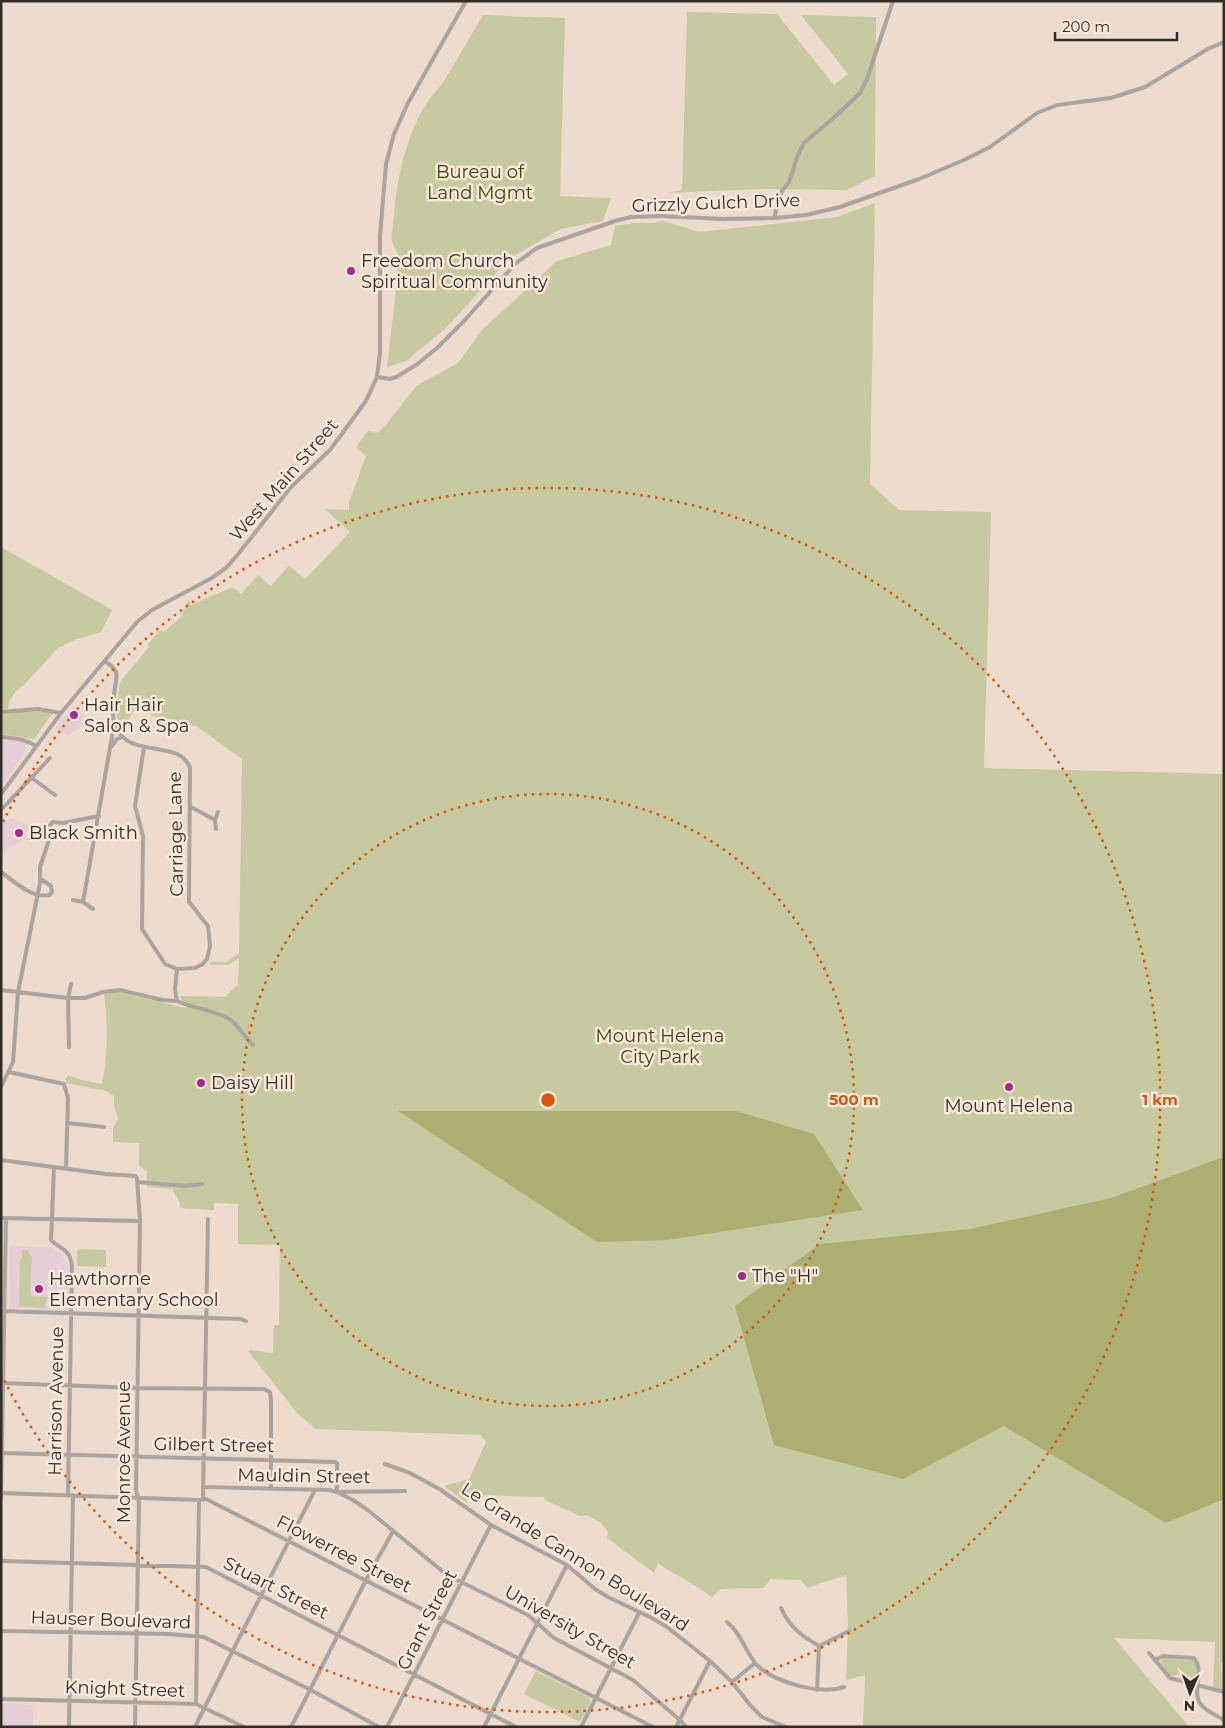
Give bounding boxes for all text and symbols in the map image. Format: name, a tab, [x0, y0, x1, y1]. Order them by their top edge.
scale bar	[1055, 10, 1178, 42]
text: 200 m	[1062, 17, 1110, 36]
park label: Bureau of Land Mgmt	[427, 161, 533, 204]
street label: Grizzly Gulch Drive	[631, 189, 801, 217]
place label: Freedom Church Spiritual Community	[361, 250, 548, 293]
marker: Freedom Church Spiritual Community	[345, 265, 357, 277]
street label: West Main Street	[225, 414, 343, 546]
place label: Hair Hair Salon & Spa	[84, 694, 189, 737]
marker: Hair Hair Salon & Spa	[68, 709, 80, 721]
street label: Carriage Lane	[164, 771, 188, 897]
place label: Black Smith	[29, 822, 138, 844]
marker: Black Smith	[13, 827, 25, 839]
park label: Mount Helena City Park	[596, 1025, 724, 1068]
place label: Daisy Hill	[211, 1072, 294, 1094]
marker: Daisy Hill	[195, 1077, 207, 1089]
marker: Mount Helena	[1003, 1081, 1015, 1093]
text: 500 m	[829, 1090, 879, 1109]
text: 1 km	[1142, 1090, 1178, 1109]
centre of rings	[539, 1091, 557, 1109]
place label: Mount Helena	[945, 1095, 1073, 1117]
place label: The "H"	[752, 1265, 818, 1287]
place label: Hawthorne Elementary School	[49, 1268, 219, 1311]
marker: The "H"	[736, 1270, 748, 1282]
marker: Hawthorne Elementary School	[33, 1283, 45, 1295]
street label: Harrison Avenue	[44, 1326, 68, 1476]
street label: Monroe Avenue	[113, 1381, 135, 1523]
street label: Gilbert Street	[154, 1433, 274, 1457]
street label: Mauldin Street	[237, 1464, 371, 1488]
street label: Le Grande Cannon Boulevard	[457, 1478, 693, 1636]
street label: Flowerree Street	[273, 1510, 415, 1598]
street label: Stuart Street	[220, 1552, 332, 1624]
street label: Grant Street	[392, 1566, 462, 1674]
street label: University Street	[500, 1581, 640, 1673]
street label: Hauser Boulevard	[30, 1606, 192, 1634]
north arrow	[1165, 1668, 1215, 1718]
street label: Knight Street	[64, 1676, 186, 1702]
text: N	[1184, 1697, 1196, 1715]

